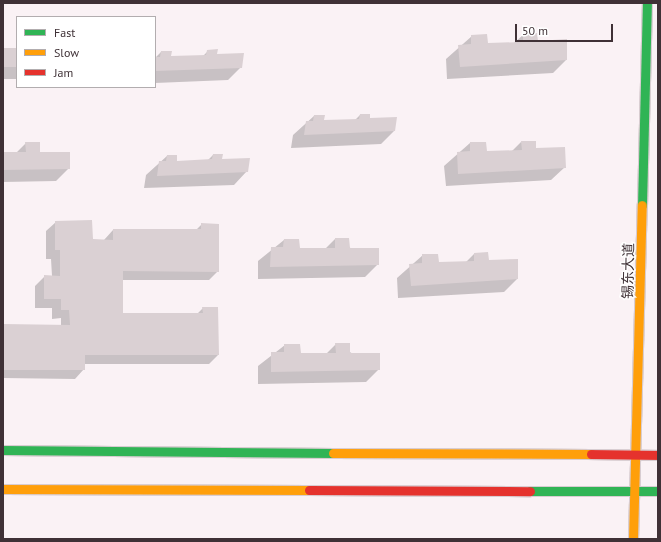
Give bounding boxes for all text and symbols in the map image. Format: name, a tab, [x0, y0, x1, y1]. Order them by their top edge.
legend	[16, 16, 156, 88]
scale bar	[517, 16, 615, 42]
text: 50 m	[522, 23, 548, 38]
text: Fast	[54, 25, 75, 40]
text: Slow	[54, 45, 79, 60]
text: Jam	[54, 65, 73, 80]
street label: 锡东大道	[619, 243, 637, 299]

